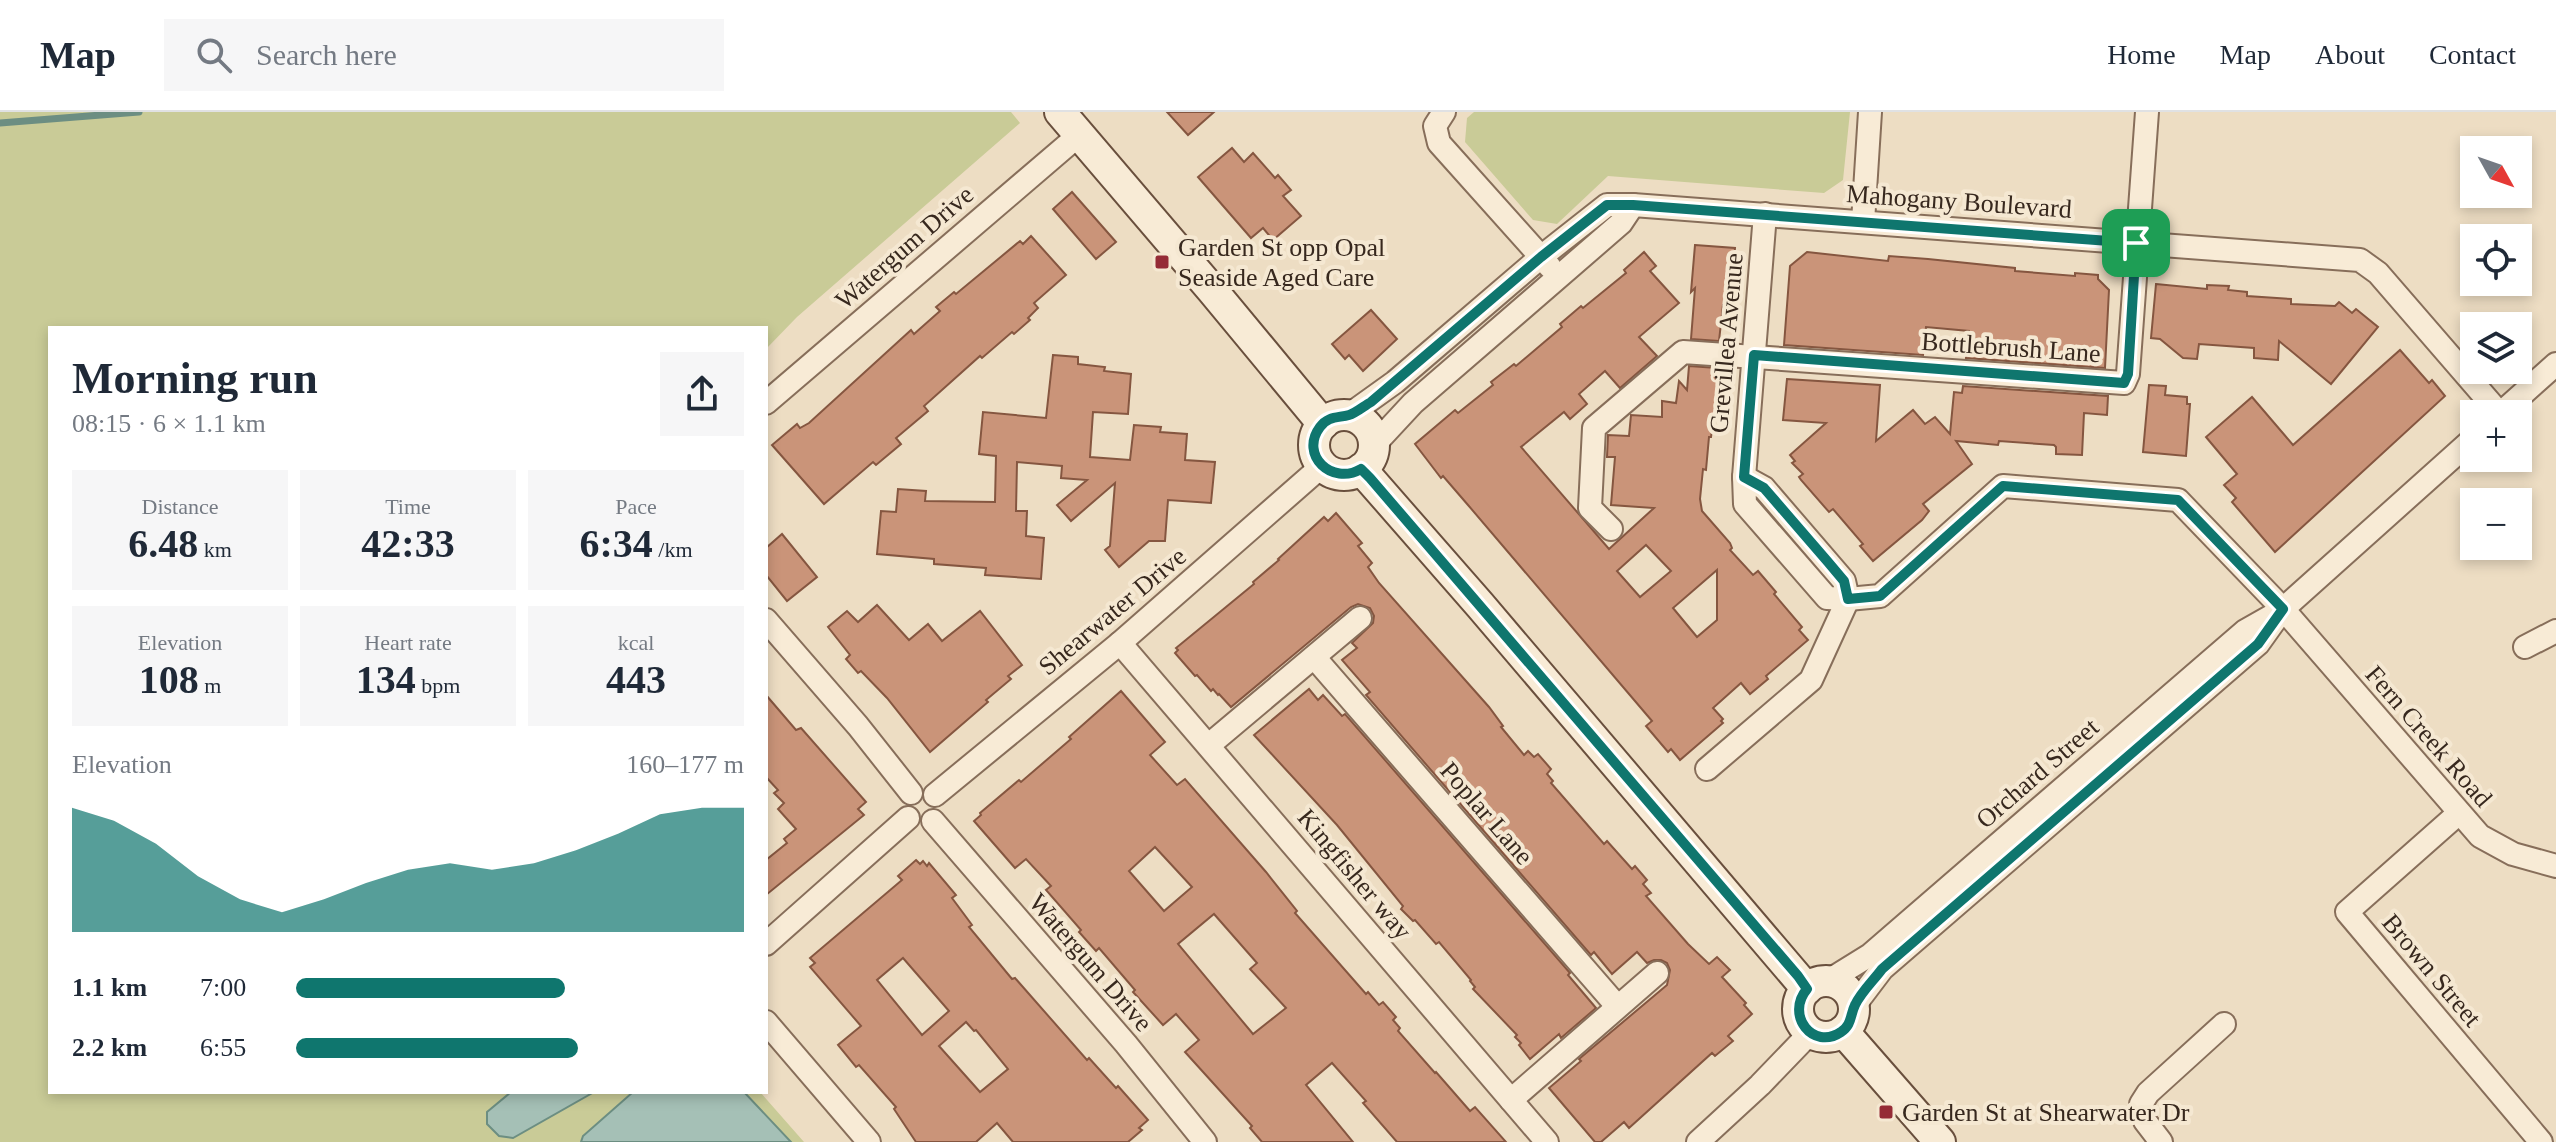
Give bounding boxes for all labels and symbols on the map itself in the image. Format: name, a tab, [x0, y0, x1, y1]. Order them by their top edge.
north arrow	[2460, 136, 2532, 208]
street label: Mahogany Boulevard	[1845, 179, 2073, 224]
street label: Watergum Drive	[830, 180, 979, 315]
pin	[2102, 209, 2170, 277]
place label: Garden St opp Opal Seaside Aged Care	[1178, 233, 1385, 292]
street label: Grevillea Avenue	[1704, 252, 1749, 434]
marker: Garden St opp Opal Seaside Aged Care	[1153, 253, 1171, 271]
street label: Bottlebrush Lane	[1920, 327, 2102, 368]
street label: Shearwater Drive	[1033, 542, 1192, 681]
street label: Fern Creek Road	[2359, 660, 2498, 813]
street label: Orchard Street	[1970, 712, 2105, 834]
street label: Poplar Lane	[1434, 756, 1539, 871]
street label: Kingfisher way	[1292, 803, 1417, 945]
street label: Watergum Drive	[1023, 888, 1158, 1037]
street label: Brown Street	[2376, 908, 2488, 1033]
place label: Garden St at Shearwater Dr	[1902, 1098, 2190, 1127]
marker: Garden St at Shearwater Dr	[1877, 1103, 1895, 1121]

